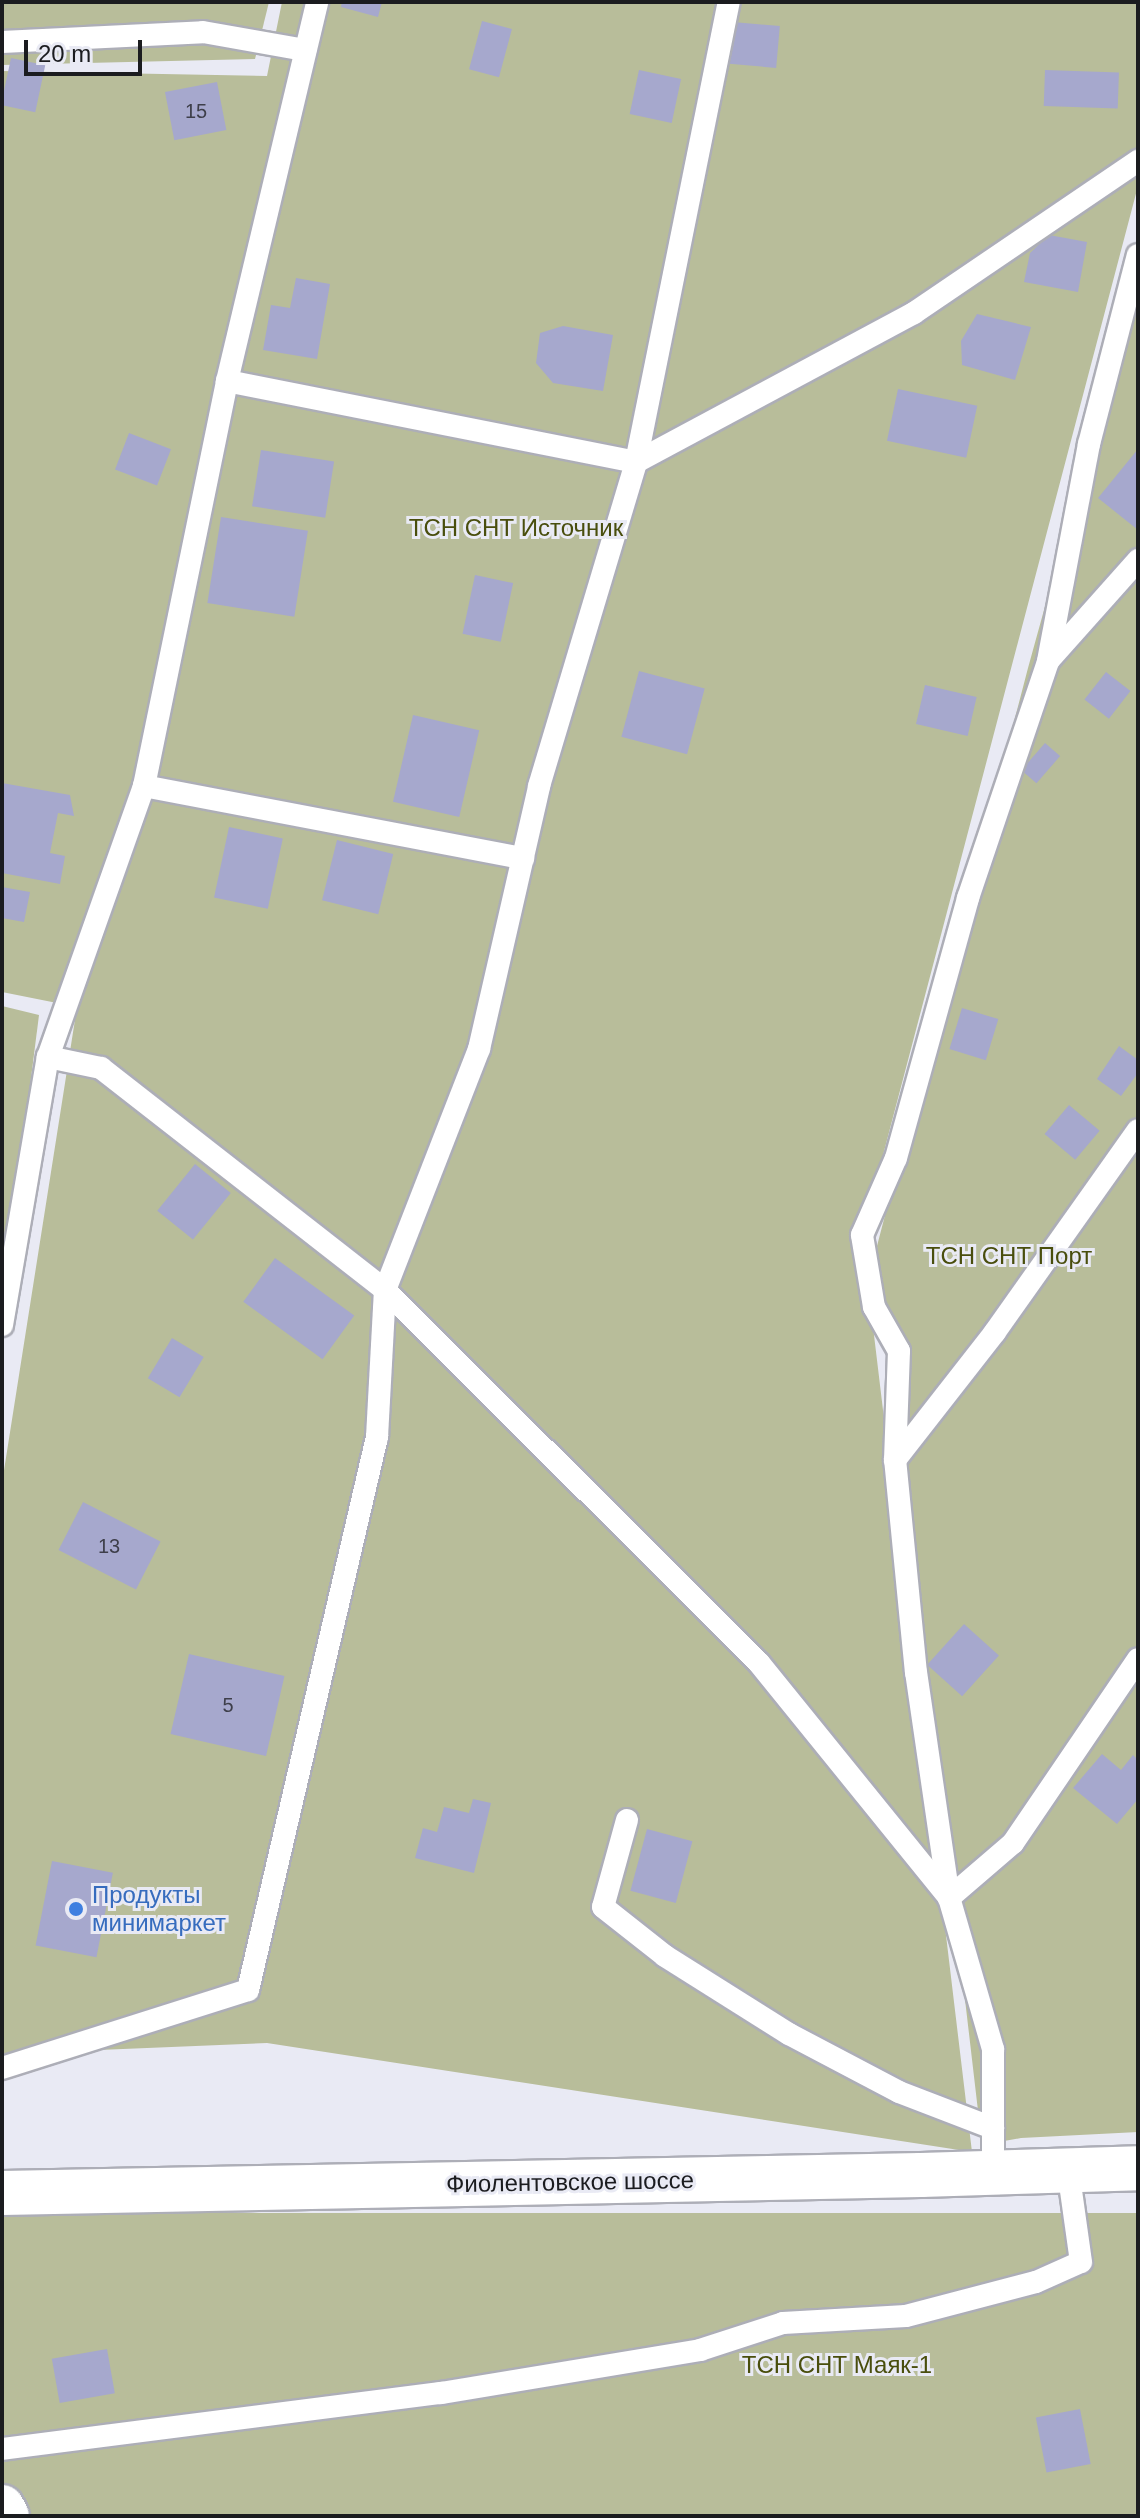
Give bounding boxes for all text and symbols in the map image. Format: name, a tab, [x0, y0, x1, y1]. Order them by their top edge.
scale bar	[28, 24, 146, 74]
text: 20 m	[38, 40, 91, 67]
house number: 15	[185, 99, 207, 123]
park label: ТСН СНТ Источник	[409, 514, 623, 542]
park label: ТСН СНТ Порт	[926, 1242, 1092, 1270]
house number: 13	[98, 1534, 120, 1558]
house number: 5	[222, 1693, 234, 1717]
place label: Продукты минимаркет	[92, 1881, 226, 1937]
marker: Продукты минимаркет	[67, 1900, 85, 1918]
street label: Фиолентовское шоссе	[446, 2165, 694, 2199]
park label: ТСН СНТ Маяк-1	[742, 2351, 932, 2379]

